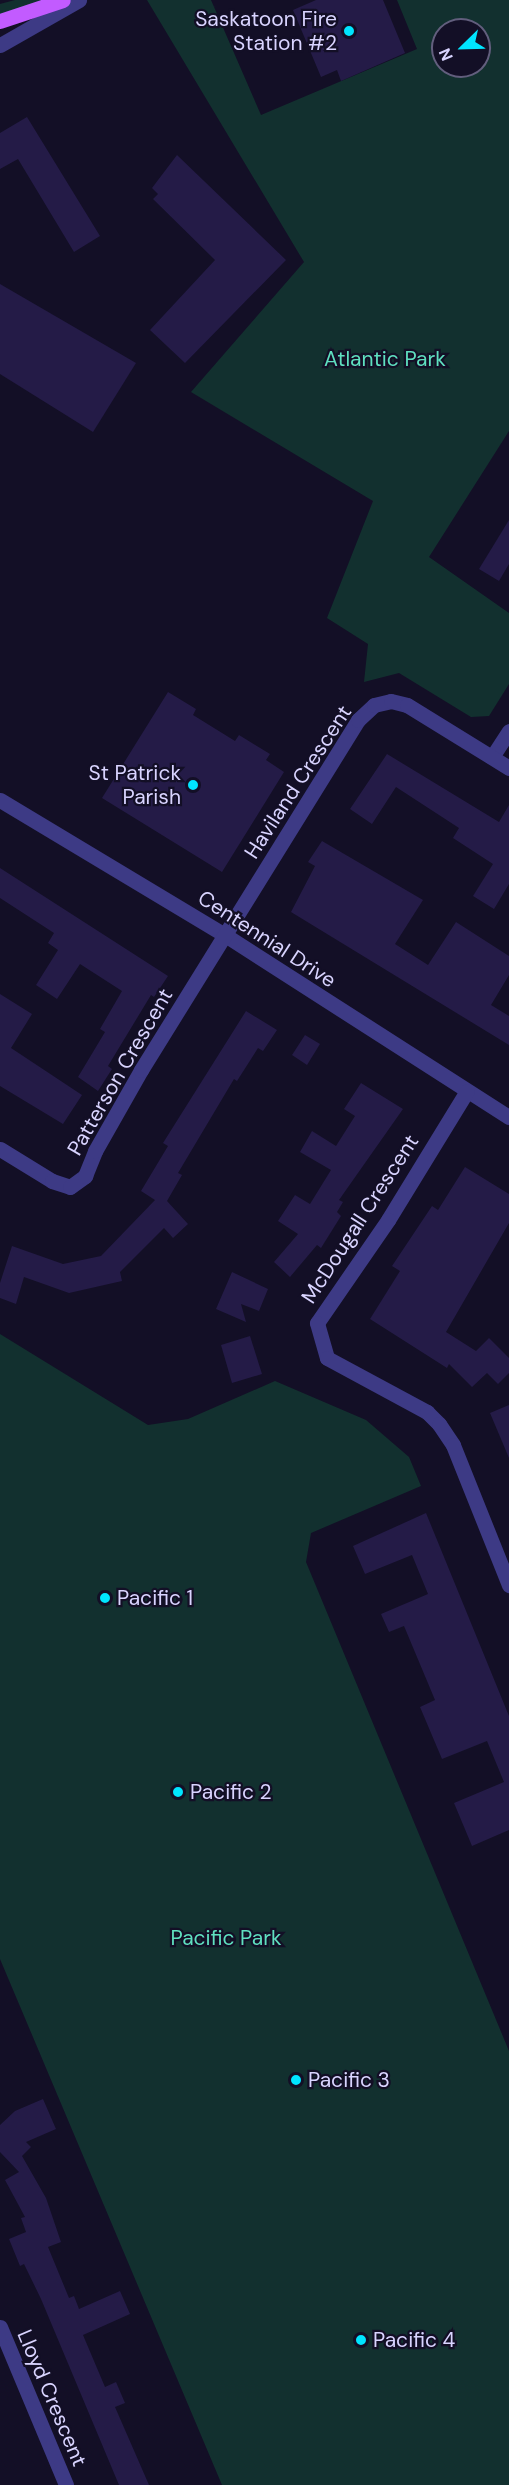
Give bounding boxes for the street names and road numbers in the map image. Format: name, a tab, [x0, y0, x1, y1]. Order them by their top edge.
street label: Haviland Crescent	[239, 701, 357, 863]
street label: Centennial Drive	[193, 885, 341, 993]
street label: Patterson Crescent	[62, 984, 178, 1160]
street label: McDougall Crescent	[296, 1130, 424, 1308]
street label: Lloyd Crescent	[12, 2326, 92, 2470]

